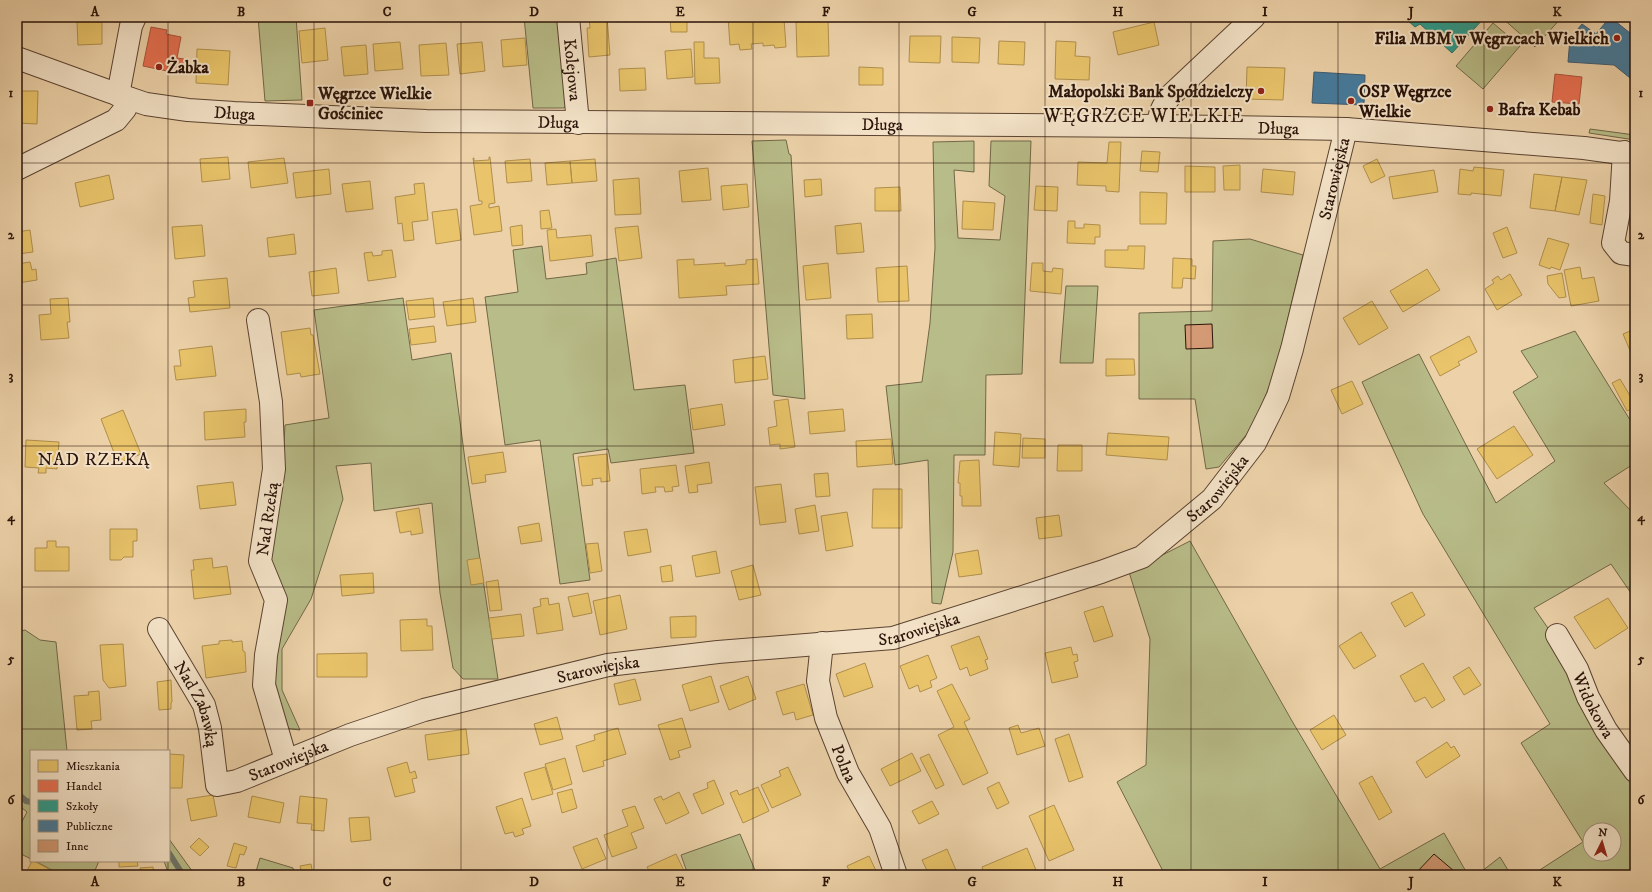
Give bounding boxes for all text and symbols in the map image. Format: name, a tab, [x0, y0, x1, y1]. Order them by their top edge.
text: A	[90, 4, 100, 20]
text: B	[237, 4, 245, 20]
text: C	[383, 4, 392, 20]
text: D	[529, 4, 539, 20]
text: E	[675, 4, 685, 20]
text: F	[822, 4, 831, 20]
text: G	[967, 4, 977, 20]
text: H	[1113, 4, 1124, 20]
text: I	[1262, 4, 1268, 20]
text: J	[1406, 4, 1414, 21]
text: K	[1552, 4, 1562, 20]
place label: Filia MBM w Węgrzcach Wielkich	[1375, 28, 1609, 50]
marker: Filia MBM w Węgrzcach Wielkich	[1612, 33, 1622, 43]
street label: Kolejowa	[558, 38, 586, 103]
place label: Żabka	[167, 56, 209, 79]
marker: Żabka	[154, 62, 164, 72]
place label: Małopolski Bank Spółdzielczy	[1048, 81, 1254, 103]
place label: OSP Węgrzce Wielkie	[1358, 81, 1452, 123]
place label: Węgrzce Wielkie Gościniec	[317, 83, 432, 125]
text: 1	[9, 85, 14, 101]
text: 1	[1639, 85, 1644, 101]
marker: Małopolski Bank Spółdzielczy	[1256, 86, 1266, 96]
marker: OSP Węgrzce Wielkie	[1346, 96, 1356, 106]
marker: Węgrzce Wielkie Gościniec	[305, 98, 315, 108]
place label: Bafra Kebab	[1498, 99, 1581, 121]
street label: Długa	[213, 102, 256, 126]
marker: Bafra Kebab	[1485, 104, 1495, 114]
district label: WĘGRZCE WIELKIE	[1042, 105, 1245, 128]
street label: Długa	[538, 112, 580, 134]
street label: Długa	[862, 114, 904, 136]
street label: Długa	[1257, 118, 1300, 140]
street label: Starowiejska	[1314, 135, 1356, 222]
text: 2	[8, 227, 15, 243]
text: 2	[1638, 227, 1645, 243]
text: 3	[9, 368, 14, 384]
text: 3	[1639, 368, 1644, 384]
district label: NAD RZEKĄ	[38, 449, 150, 471]
street label: Starowiejska	[1182, 450, 1255, 528]
street label: Nad Rzeką	[252, 480, 284, 557]
text: 4	[6, 509, 15, 526]
text: 4	[1636, 509, 1645, 526]
street label: Starowiejska	[877, 607, 963, 651]
text: 5	[7, 651, 15, 667]
street label: Starowiejska	[555, 651, 641, 689]
text: 5	[1637, 651, 1645, 667]
street label: Nad Zabawką	[168, 657, 222, 749]
street label: Widokowa	[1567, 668, 1619, 744]
street label: Starowiejska	[245, 735, 332, 787]
street label: Polna	[826, 742, 862, 788]
legend	[30, 750, 170, 862]
text: Mieszkania	[66, 759, 121, 774]
text: Handel	[66, 779, 102, 794]
text: 6	[8, 792, 16, 808]
text: 6	[1638, 792, 1646, 808]
text: Szkoły	[66, 799, 99, 814]
text: Publiczne	[66, 819, 113, 834]
north arrow	[1582, 822, 1622, 862]
text: N	[1598, 826, 1608, 840]
text: Inne	[66, 839, 88, 854]
text: A	[90, 874, 100, 890]
text: B	[237, 874, 245, 890]
text: C	[383, 874, 392, 890]
text: D	[529, 874, 539, 890]
text: E	[675, 874, 685, 890]
text: F	[822, 874, 831, 890]
text: G	[967, 874, 977, 890]
text: H	[1113, 874, 1124, 890]
text: I	[1262, 874, 1268, 890]
text: J	[1406, 874, 1414, 891]
text: K	[1552, 874, 1562, 890]

